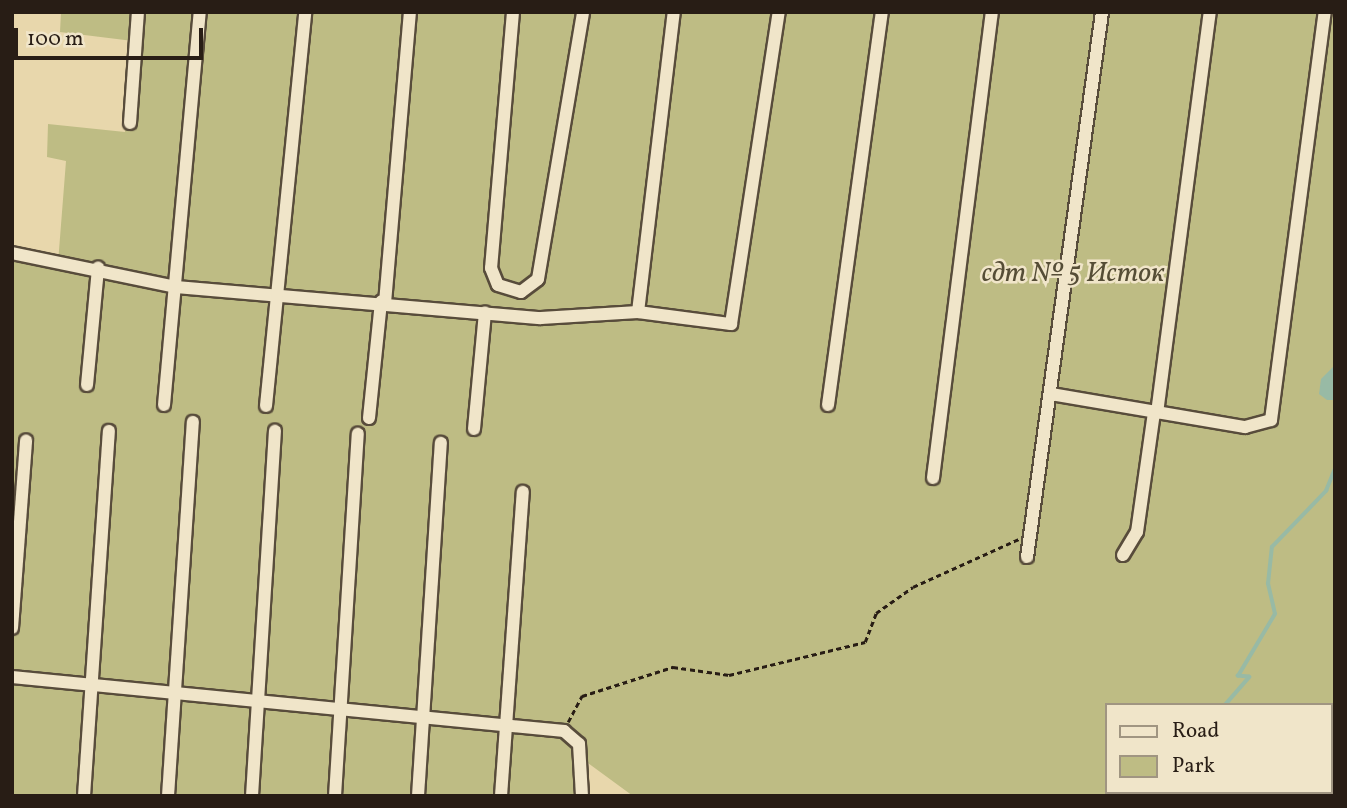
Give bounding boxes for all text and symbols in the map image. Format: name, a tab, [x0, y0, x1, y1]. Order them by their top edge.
scale bar	[18, 14, 206, 58]
text: 100 m	[27, 25, 84, 54]
park label: сдт № 5 Исток	[982, 257, 1164, 291]
legend	[1106, 703, 1333, 794]
text: Road	[1172, 717, 1219, 746]
text: Park	[1172, 752, 1215, 781]

